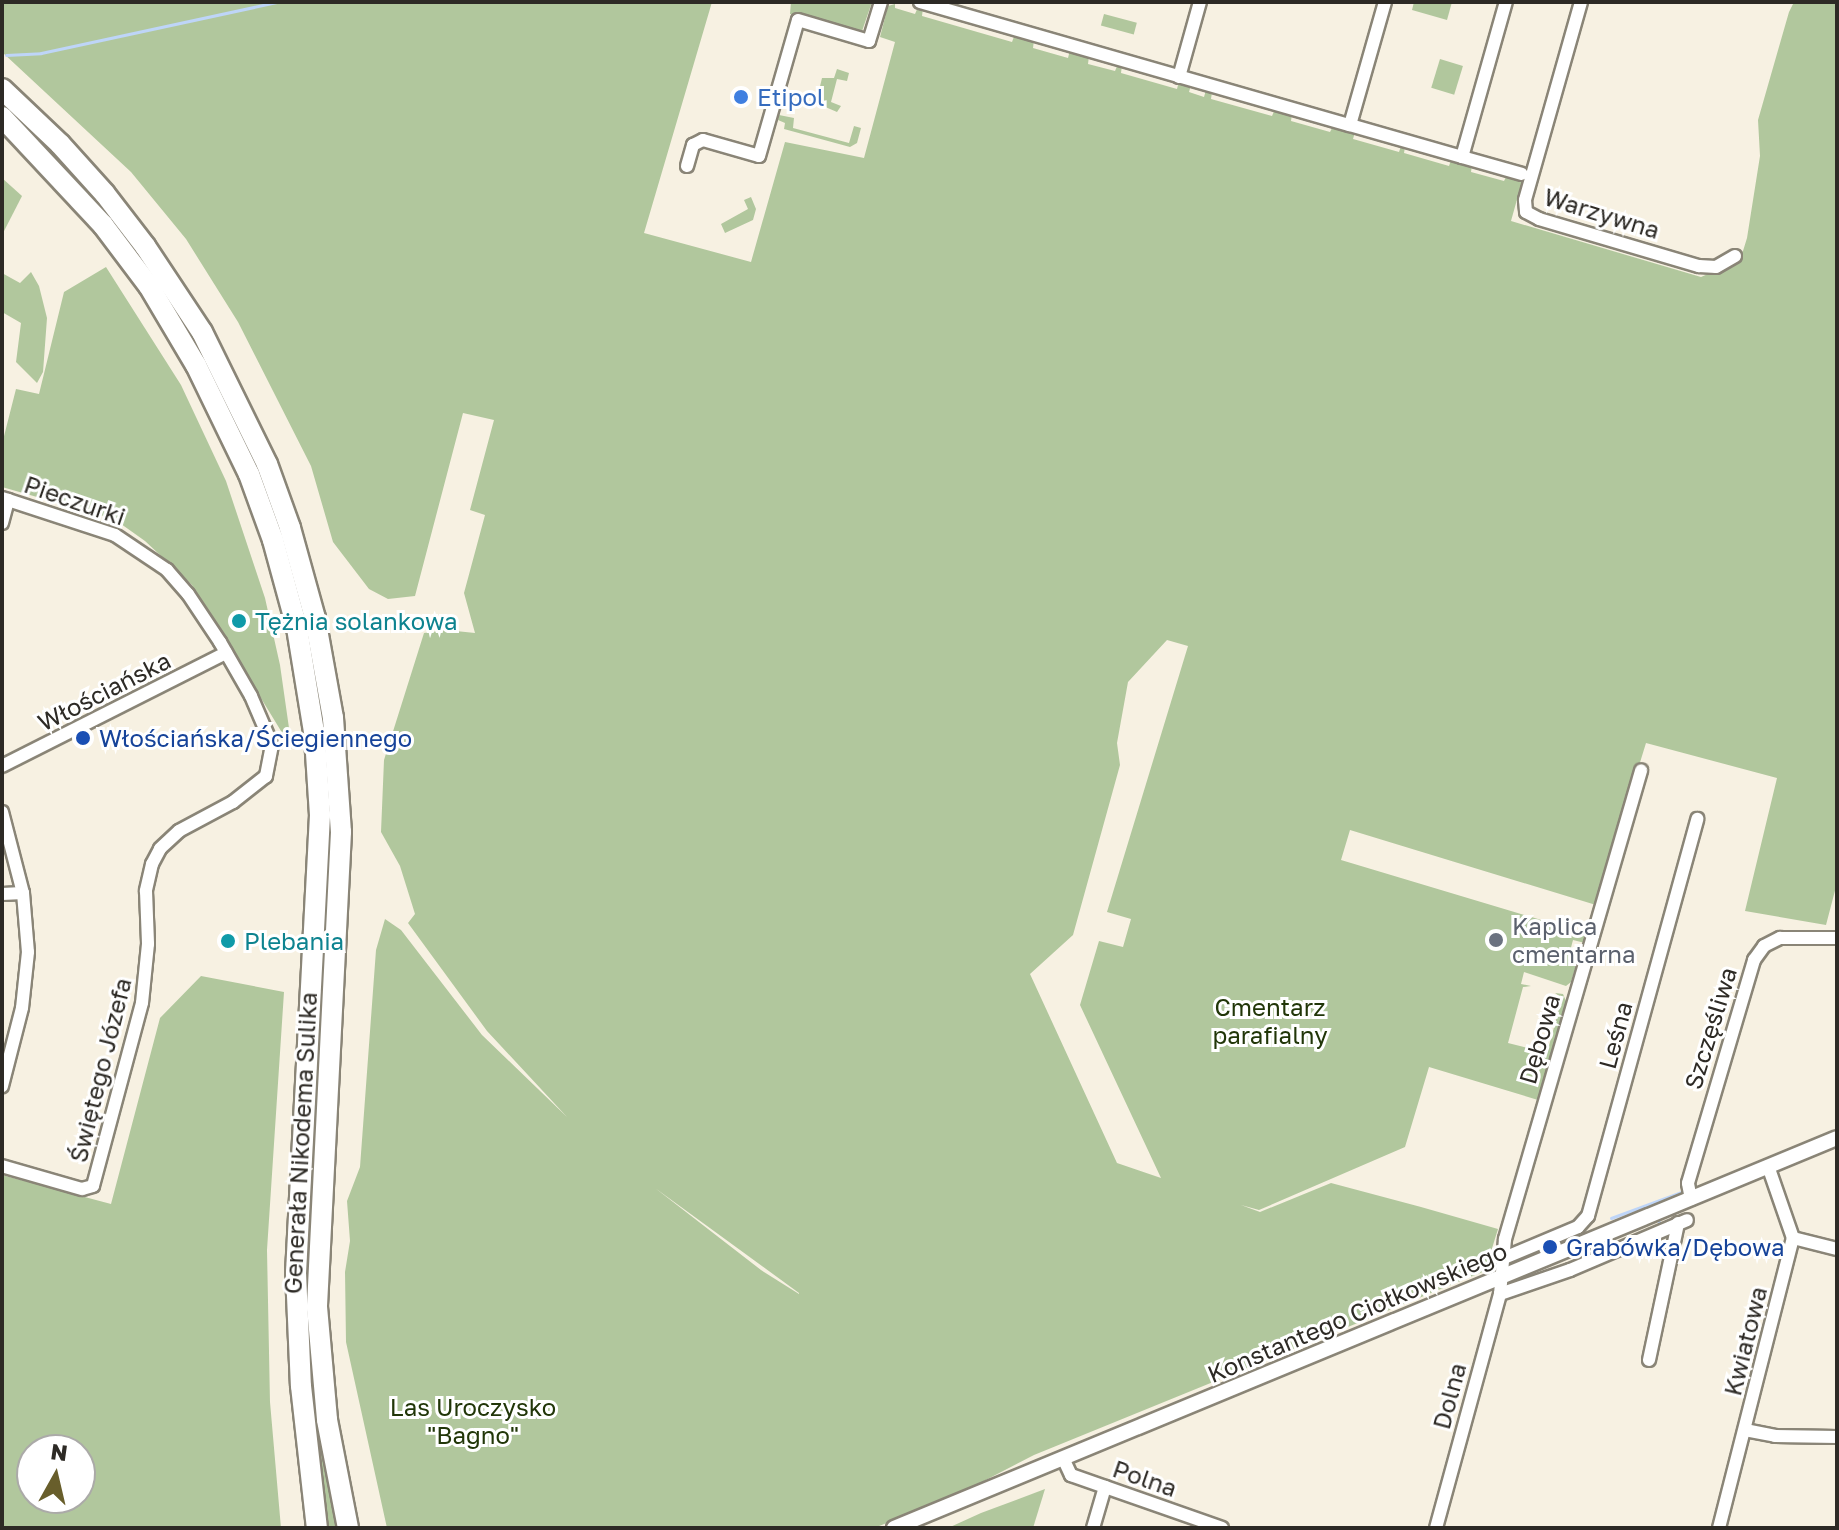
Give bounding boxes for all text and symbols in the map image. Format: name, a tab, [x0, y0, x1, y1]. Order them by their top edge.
place label: Etipol	[757, 83, 825, 111]
marker: Etipol	[732, 88, 750, 106]
street label: Warzywna	[1541, 182, 1663, 244]
street label: Pieczurki	[21, 469, 129, 531]
place label: Tężnia solankowa	[255, 607, 458, 635]
marker: Tężnia solankowa	[230, 612, 248, 630]
street label: Włościańska	[33, 645, 175, 737]
place label: Włościańska/Ściegiennego	[99, 724, 412, 752]
marker: Włościańska/Ściegiennego	[74, 729, 92, 747]
place label: Kaplica cmentarna	[1512, 912, 1636, 968]
place label: Plebania	[244, 927, 344, 955]
marker: Kaplica cmentarna	[1487, 931, 1505, 949]
marker: Plebania	[219, 932, 237, 950]
street label: Szczęśliwa	[1678, 964, 1742, 1092]
street label: Świętego Józefa	[63, 975, 137, 1165]
street label: Generała Nikodema Sulika	[278, 991, 322, 1295]
street label: Dębowa	[1512, 991, 1566, 1087]
park label: Cmentarz parafialny	[1212, 993, 1328, 1049]
street label: Leśna	[1592, 998, 1638, 1072]
place label: Grabówka/Dębowa	[1566, 1233, 1785, 1261]
street label: Konstantego Ciołkowskiego	[1203, 1236, 1511, 1388]
marker: Grabówka/Dębowa	[1541, 1238, 1559, 1256]
street label: Kwiatowa	[1718, 1284, 1772, 1398]
street label: Dolna	[1426, 1360, 1472, 1432]
park label: Las Uroczysko "Bagno"	[390, 1393, 556, 1449]
north arrow	[16, 1434, 96, 1514]
text: N	[49, 1437, 69, 1466]
street label: Polna	[1109, 1454, 1181, 1502]

